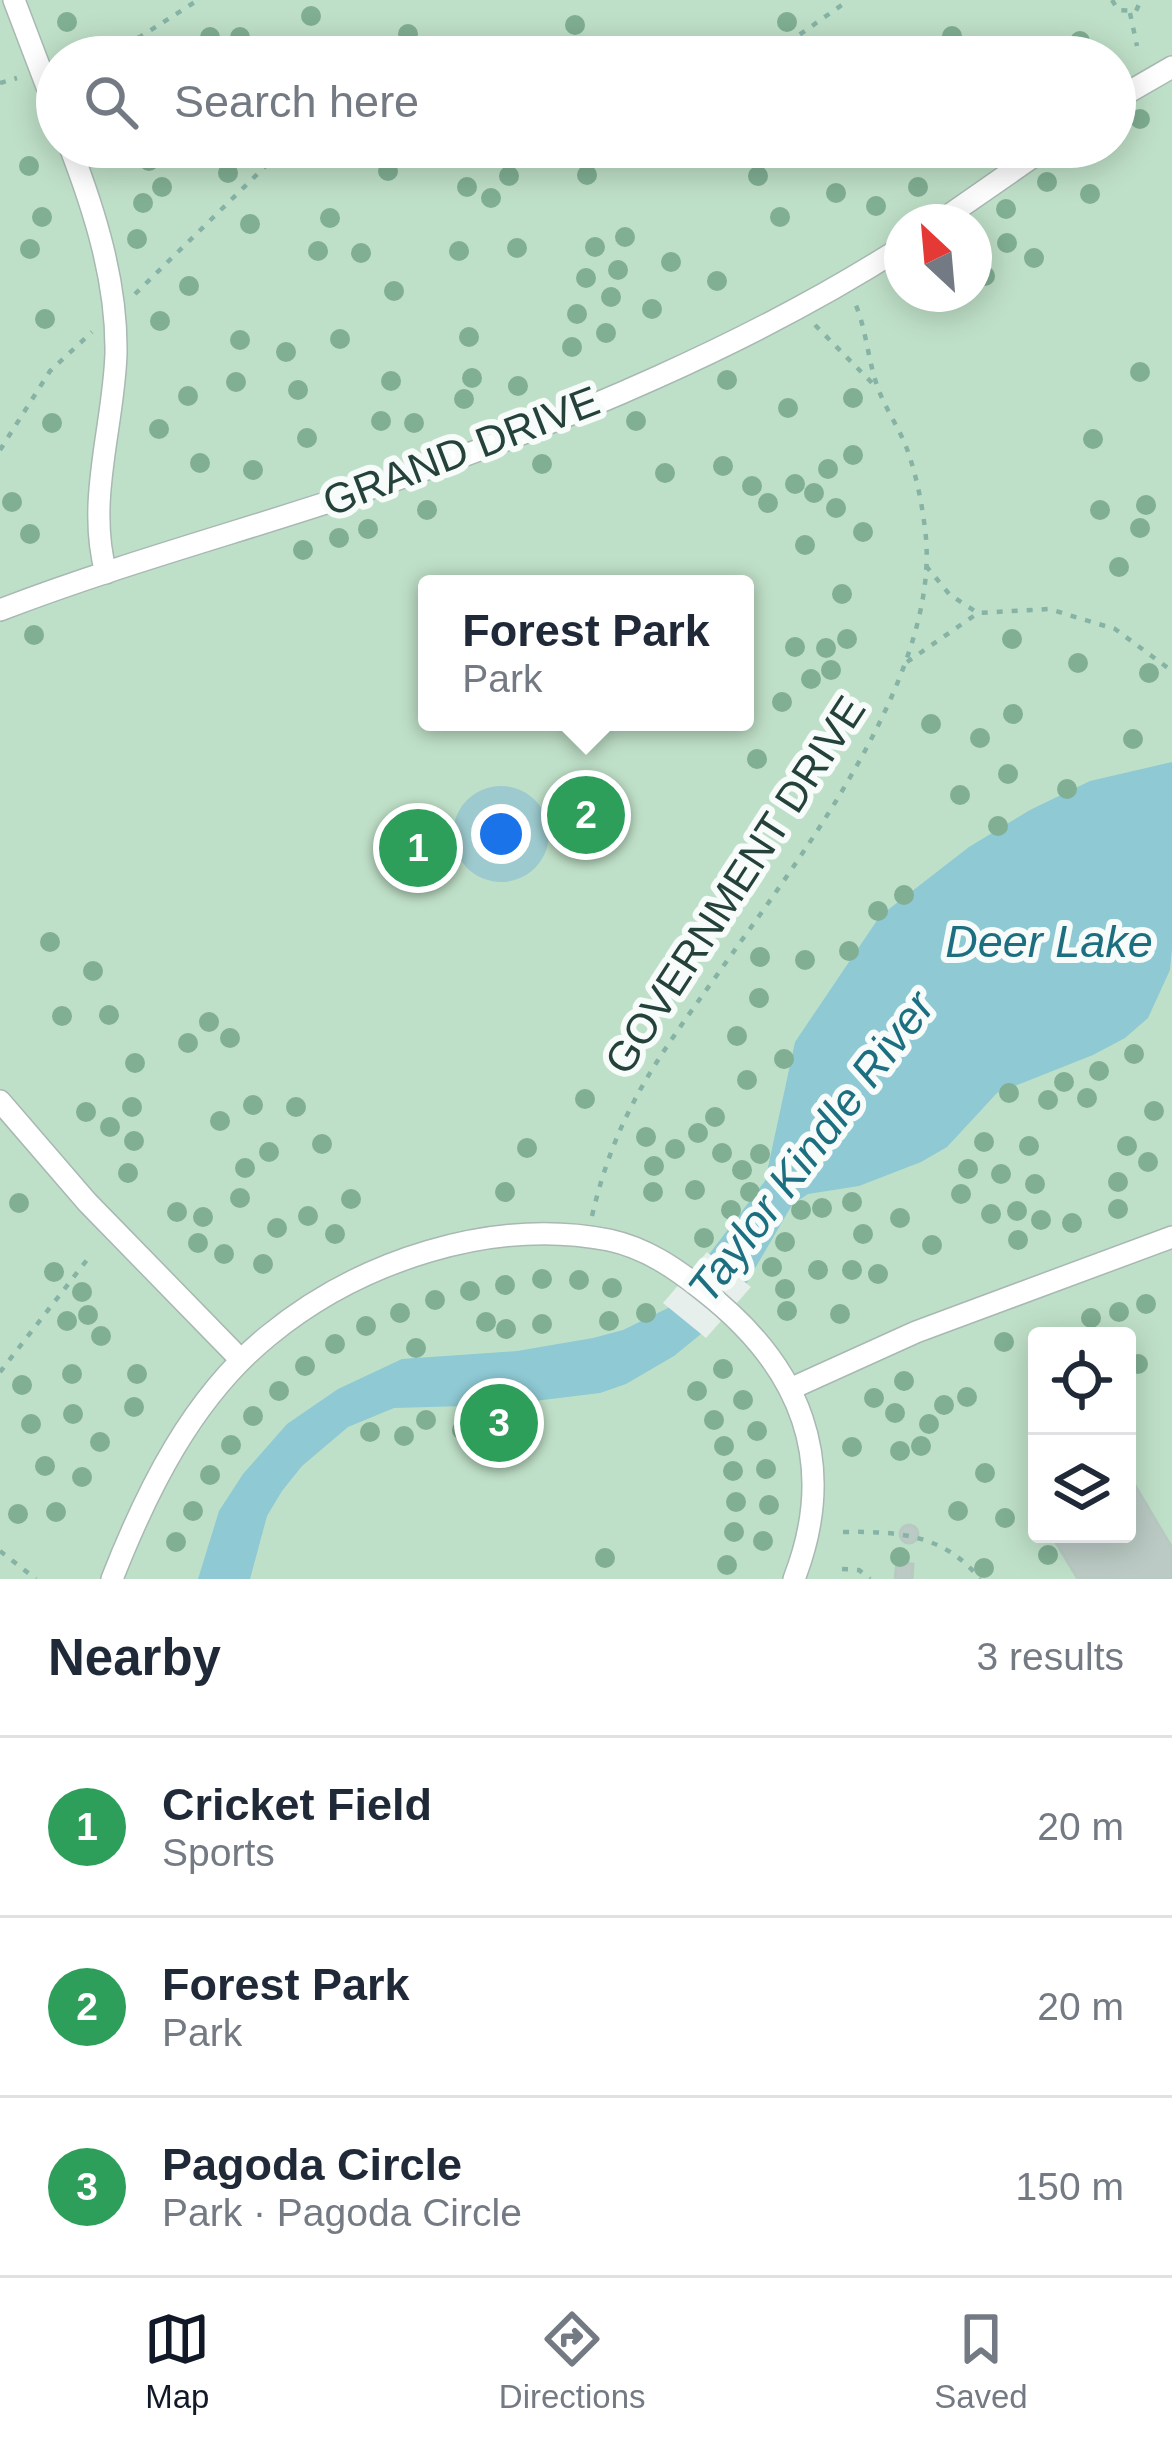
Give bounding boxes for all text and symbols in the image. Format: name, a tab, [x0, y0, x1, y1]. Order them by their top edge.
search box	[36, 36, 1136, 168]
icon: search	[78, 69, 144, 135]
text: Search here	[174, 76, 419, 127]
north arrow	[884, 204, 992, 312]
street label: GRAND DRIVE	[316, 377, 606, 525]
popup	[418, 575, 754, 731]
text: Forest Park	[462, 605, 710, 656]
text: Park	[462, 657, 542, 700]
street label: GOVERNMENT DRIVE	[595, 688, 875, 1082]
pin: 2	[547, 770, 625, 860]
pin: 1	[379, 803, 457, 893]
your location	[471, 804, 531, 864]
water label: Deer Lake	[945, 916, 1153, 967]
water label: Taylor Kindle River	[677, 980, 946, 1312]
map controls	[1028, 1327, 1136, 1543]
button: locate	[1028, 1327, 1136, 1435]
pin: 3	[460, 1378, 538, 1468]
button: layers	[1028, 1435, 1136, 1543]
text: Nearby	[48, 1629, 221, 1686]
text: 3 results	[977, 1635, 1124, 1678]
text: Cricket Field	[162, 1779, 432, 1830]
text: 1	[76, 1805, 98, 1848]
text: 20 m	[1037, 1805, 1124, 1848]
text: Sports	[162, 1831, 275, 1874]
text: Forest Park	[162, 1959, 410, 2010]
text: 2	[76, 1985, 98, 2028]
text: 20 m	[1037, 1985, 1124, 2028]
text: Park	[162, 2011, 242, 2054]
text: Pagoda Circle	[162, 2139, 462, 2190]
text: 3	[76, 2165, 98, 2208]
text: 150 m	[1016, 2165, 1124, 2208]
text: Park · Pagoda Circle	[162, 2191, 522, 2234]
tab: Map	[144, 2306, 210, 2416]
tab: Directions	[499, 2306, 646, 2416]
tab: Saved	[934, 2306, 1028, 2416]

